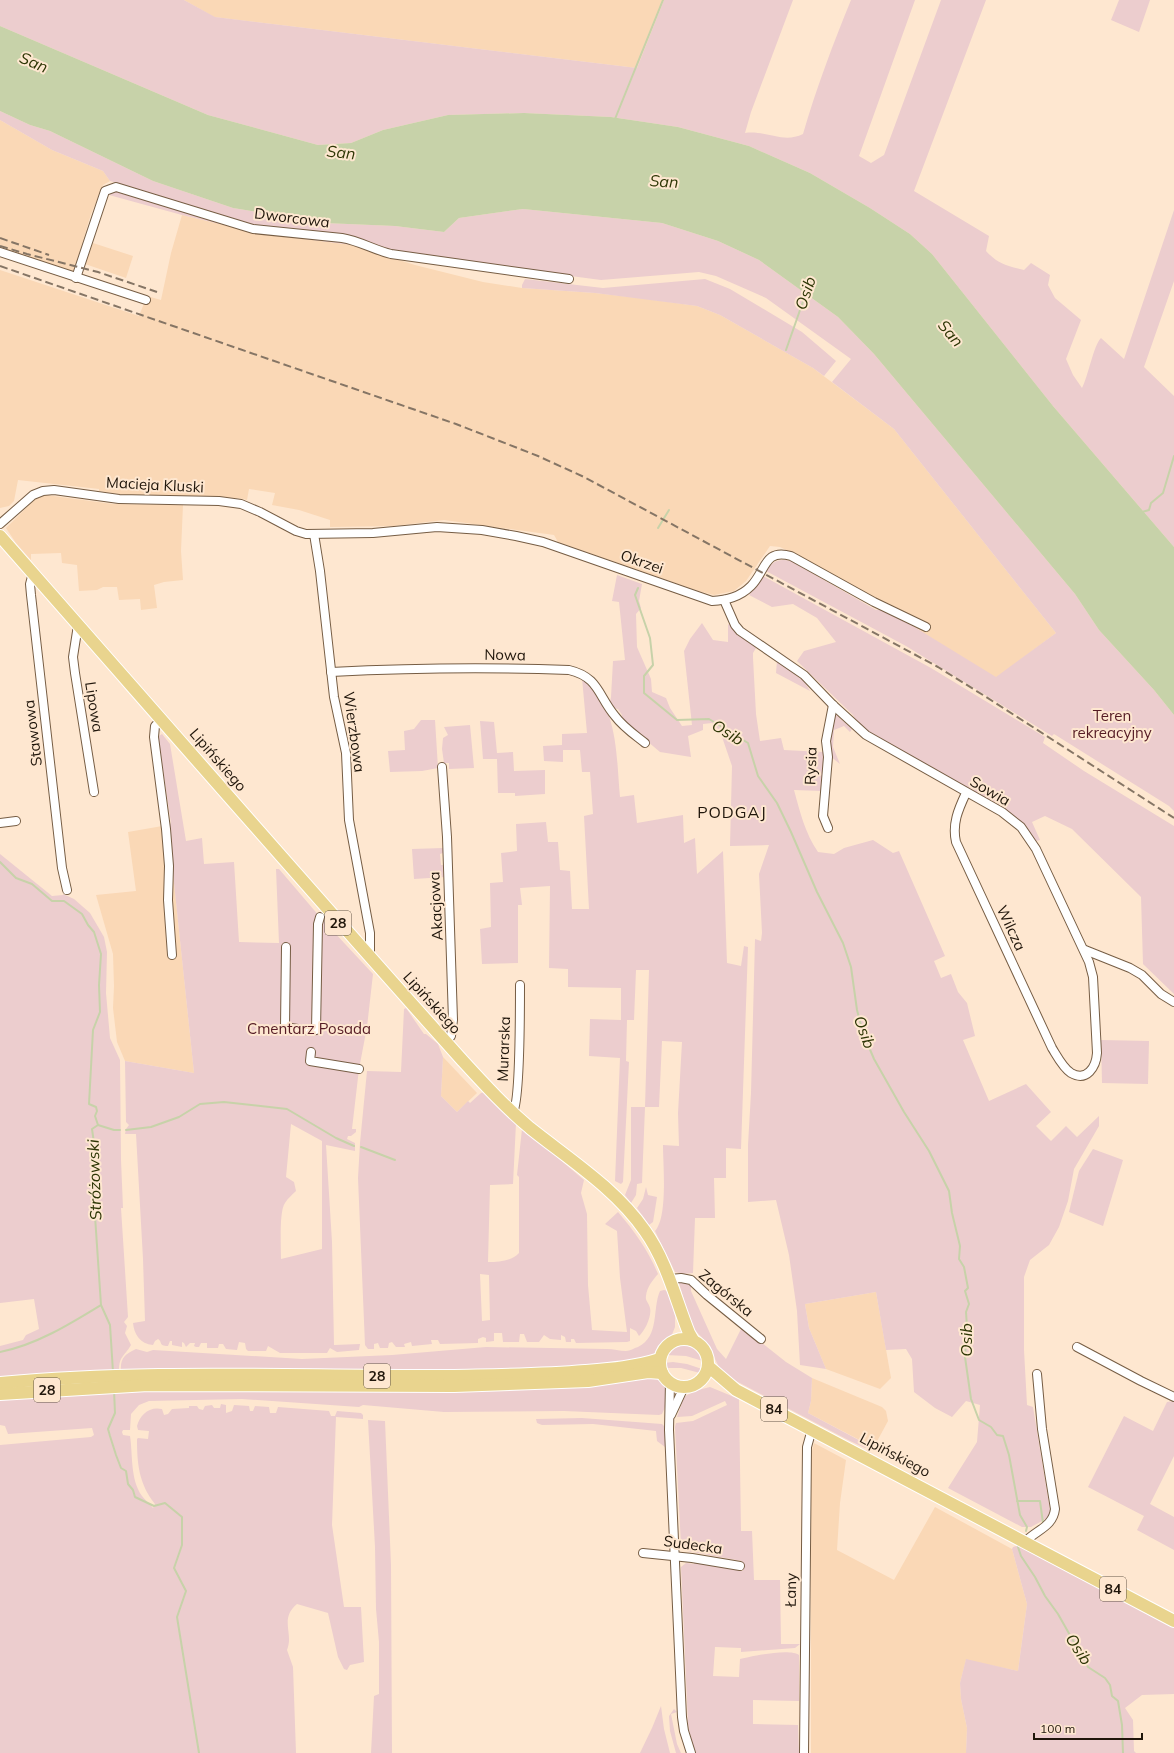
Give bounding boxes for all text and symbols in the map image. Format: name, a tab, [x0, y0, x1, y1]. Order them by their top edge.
water label: San	[17, 47, 51, 77]
water label: San	[326, 141, 356, 163]
water label: San	[649, 170, 679, 192]
street label: Dworcowa	[253, 203, 331, 232]
water label: Osib	[790, 273, 820, 312]
water label: San	[934, 315, 968, 351]
street label: Macieja Kluski	[106, 472, 204, 497]
street label: Okrzei	[618, 545, 666, 578]
street label: Nowa	[484, 645, 526, 664]
street label: Lipowa	[81, 680, 108, 734]
street label: Wierzbowa	[339, 690, 370, 773]
street label: Stawowa	[19, 699, 46, 767]
park label: Teren rekreacyjny	[1072, 706, 1152, 742]
water label: Osib	[708, 715, 748, 750]
street label: Lipińskiego	[186, 724, 251, 795]
street label: Rysia	[800, 747, 821, 785]
street label: Sowia	[967, 771, 1014, 810]
district label: PODGAJ	[697, 802, 767, 822]
street label: Akacjowa	[424, 871, 447, 941]
street label: Wilcza	[993, 902, 1030, 954]
road number: 28	[325, 911, 351, 935]
street label: Lipińskiego	[399, 967, 465, 1038]
water label: Osib	[850, 1013, 880, 1052]
street label: Murarska	[493, 1016, 514, 1082]
park label: Cmentarz Posada	[247, 1019, 371, 1038]
water label: Stróżowski	[83, 1139, 105, 1221]
street label: Zagórska	[695, 1265, 758, 1320]
water label: Osib	[956, 1323, 976, 1357]
road number: 28	[364, 1364, 390, 1388]
road number: 28	[34, 1378, 60, 1402]
road number: 84	[761, 1397, 787, 1421]
street label: Lipińskiego	[857, 1428, 934, 1481]
street label: Sudecka	[662, 1531, 724, 1558]
street label: Łany	[781, 1573, 800, 1608]
road number: 84	[1100, 1577, 1126, 1601]
water label: Osib	[1061, 1629, 1097, 1669]
scale bar	[1034, 1715, 1142, 1741]
text: 100 m	[1040, 1721, 1075, 1736]

